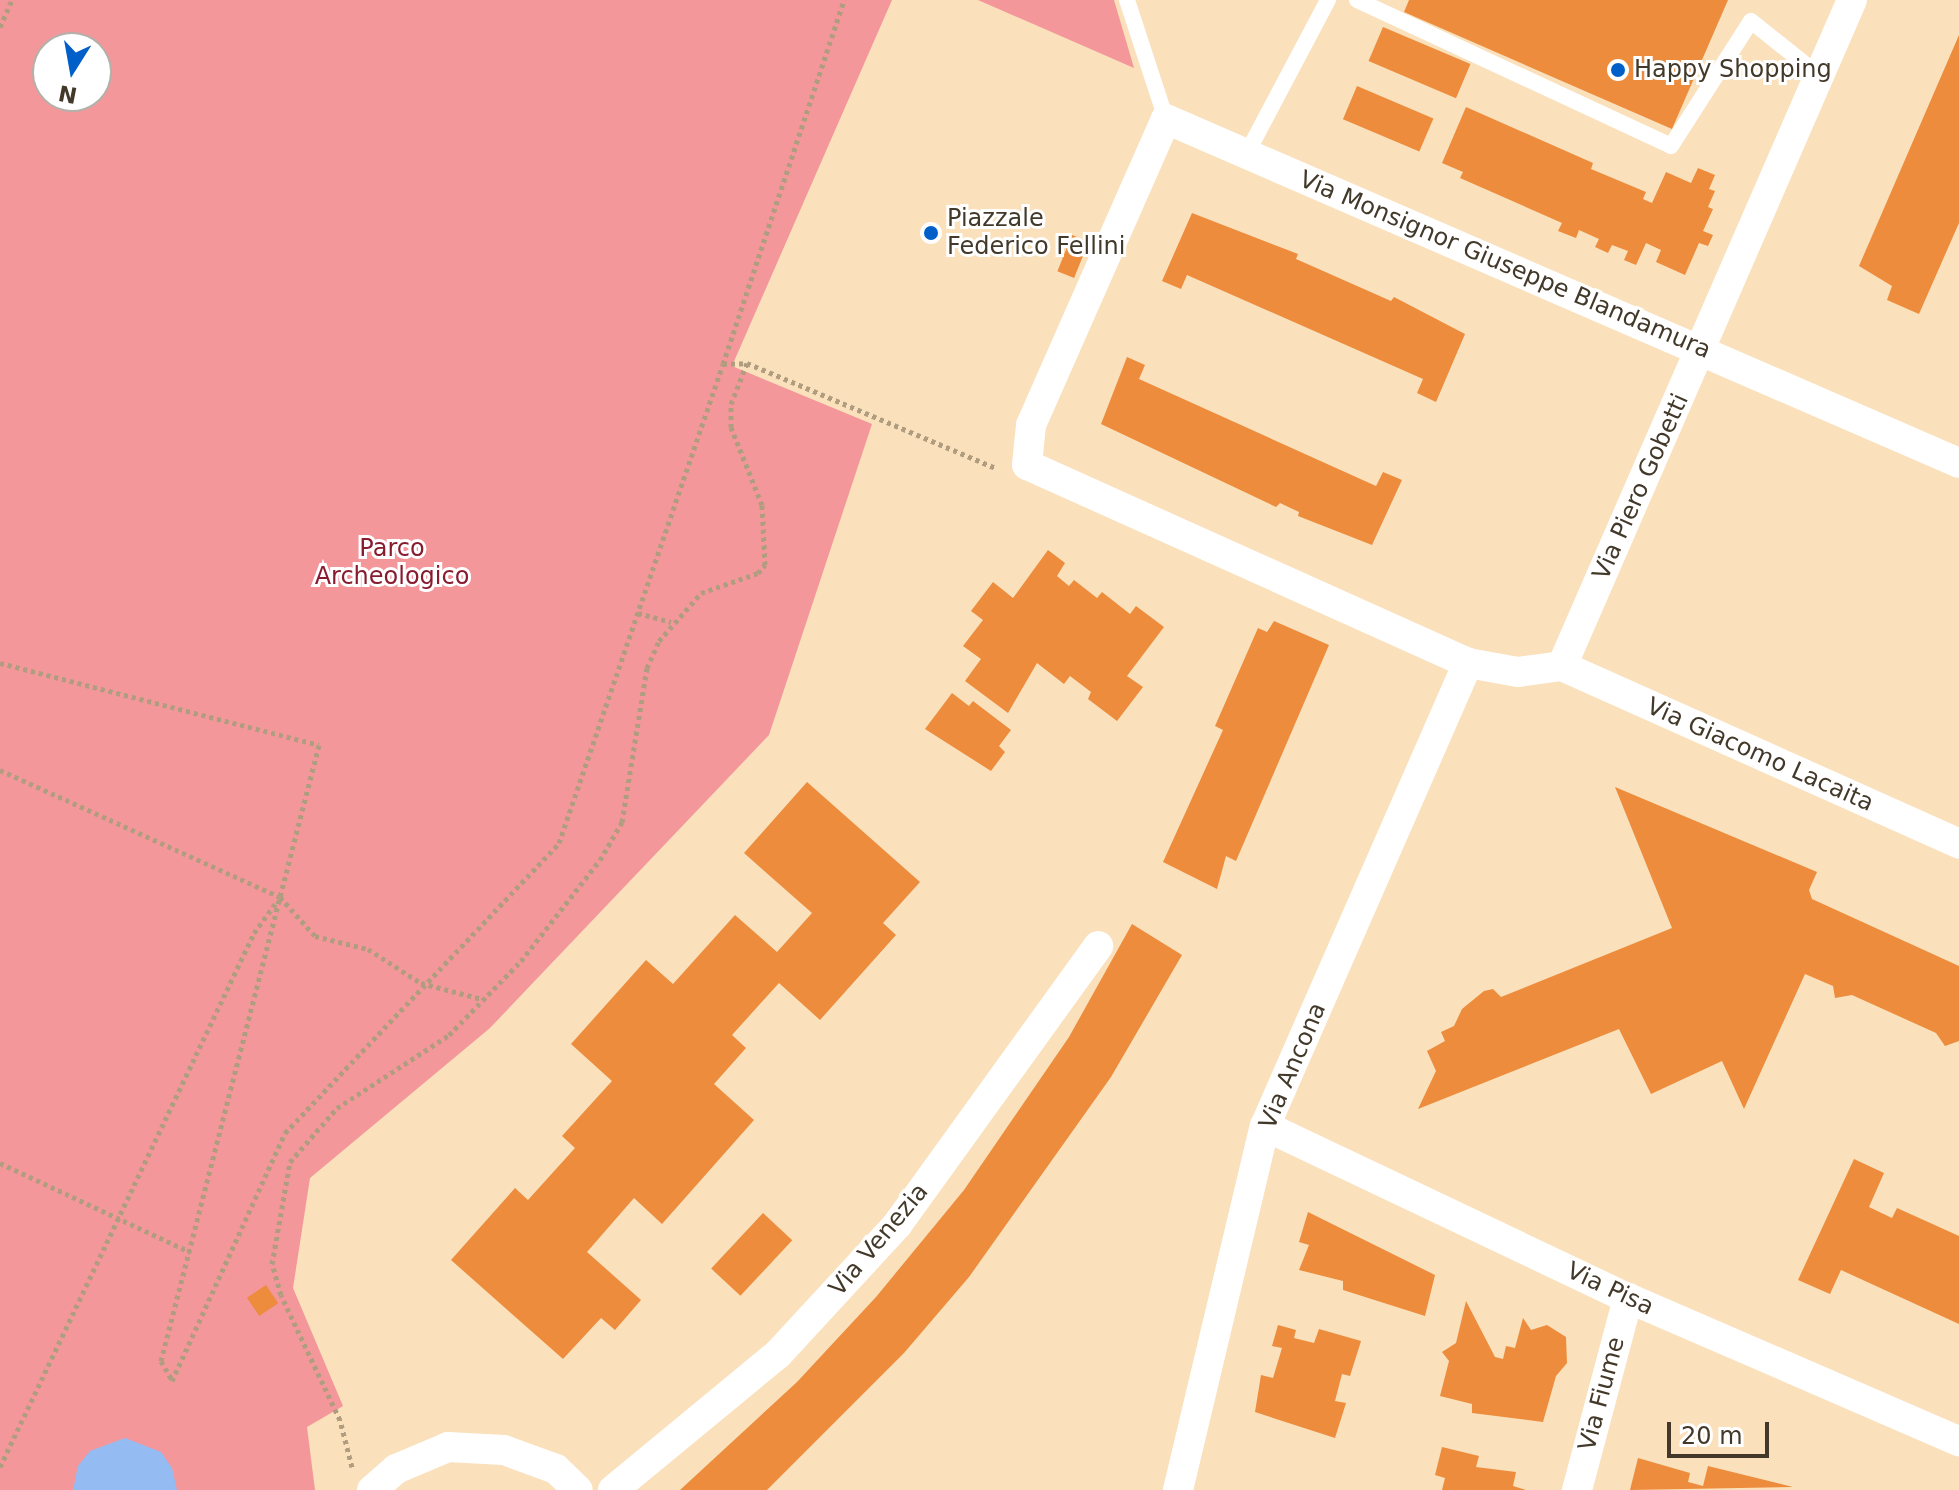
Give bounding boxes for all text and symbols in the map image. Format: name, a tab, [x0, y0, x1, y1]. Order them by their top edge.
north arrow	[32, 32, 112, 112]
place label: Happy Shopping	[1634, 56, 1832, 84]
marker: Happy Shopping	[1609, 61, 1627, 79]
text: N	[56, 80, 79, 108]
street label: Via Monsignor Giuseppe Blandamura	[1295, 165, 1715, 365]
place label: Piazzale Federico Fellini	[947, 205, 1125, 261]
marker: Piazzale Federico Fellini	[922, 224, 940, 242]
street label: Via Piero Gobetti	[1587, 389, 1695, 585]
park label: Parco Archeologico	[315, 535, 469, 591]
street label: Via Giacomo Lacaita	[1642, 692, 1878, 818]
street label: Via Ancona	[1254, 999, 1332, 1133]
street label: Via Venezia	[824, 1178, 934, 1302]
street label: Via Pisa	[1562, 1256, 1658, 1322]
street label: Via Fiume	[1573, 1334, 1631, 1454]
scale bar	[1671, 1406, 1773, 1456]
text: 20 m	[1681, 1422, 1743, 1450]

